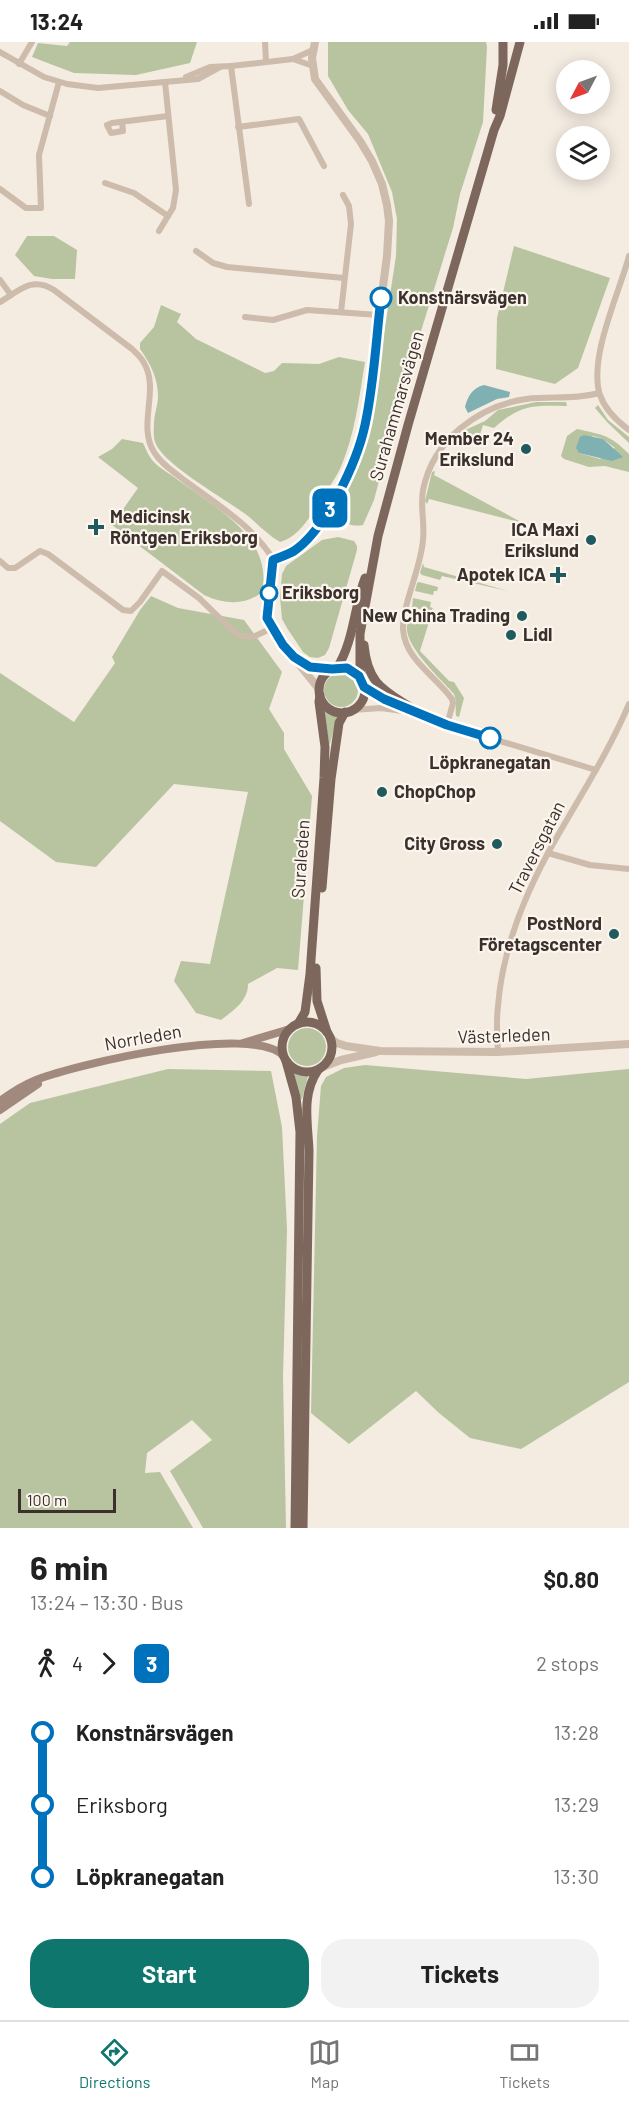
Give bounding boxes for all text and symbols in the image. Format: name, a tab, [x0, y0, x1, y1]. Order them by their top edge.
text: 13:24	[30, 8, 83, 34]
north arrow	[556, 60, 610, 114]
map controls	[556, 60, 610, 180]
button: layers	[556, 126, 610, 180]
place label: Konstnärsvägen	[398, 286, 527, 308]
marker: Konstnärsvägen	[370, 287, 392, 309]
street label: Surahammarsvägen	[364, 328, 428, 483]
place label: Member 24 Erikslund	[425, 427, 514, 470]
marker: Member 24 Erikslund	[519, 442, 533, 456]
line badge: 3	[310, 488, 350, 528]
text: 3	[324, 496, 336, 521]
place label: Medicinsk Röntgen Eriksborg	[110, 505, 258, 548]
marker: Medicinsk Röntgen Eriksborg	[87, 518, 105, 536]
place label: ICA Maxi Erikslund	[504, 518, 579, 561]
marker: ICA Maxi Erikslund	[584, 533, 598, 547]
place label: Apotek ICA	[457, 563, 546, 585]
marker: Apotek ICA	[551, 568, 565, 582]
place label: Eriksborg	[282, 581, 359, 603]
marker: Eriksborg	[260, 584, 278, 602]
place label: New China Trading	[362, 604, 510, 626]
marker: New China Trading	[515, 609, 529, 623]
place label: Lidl	[523, 623, 552, 645]
marker: Lidl	[504, 628, 518, 642]
marker: Löpkranegatan	[479, 727, 501, 749]
place label: Löpkranegatan	[429, 751, 551, 773]
place label: ChopChop	[394, 780, 476, 802]
marker: ChopChop	[375, 785, 389, 799]
street label: Traversgatan	[503, 797, 569, 898]
street label: Suraleden	[286, 819, 314, 899]
place label: City Gross	[404, 832, 485, 854]
marker: City Gross	[490, 837, 504, 851]
place label: PostNord Företagscenter	[479, 912, 602, 955]
marker: PostNord Företagscenter	[607, 927, 621, 941]
street label: Norrleden	[103, 1019, 183, 1055]
street label: Västerleden	[457, 1022, 551, 1048]
scale bar	[18, 1486, 116, 1514]
text: 100 m	[27, 1490, 67, 1509]
text: 6 min	[30, 1547, 108, 1587]
text: $0.80	[543, 1566, 599, 1592]
text: 13:24 – 13:30 · Bus	[30, 1590, 183, 1614]
icon: walk	[30, 1647, 63, 1680]
icon: forward	[92, 1647, 125, 1680]
text: 4	[72, 1651, 83, 1675]
text: 3	[146, 1651, 157, 1676]
text: 2 stops	[536, 1651, 599, 1675]
text: Konstnärsvägen	[76, 1719, 234, 1745]
text: 13:28	[554, 1720, 599, 1744]
text: Eriksborg	[76, 1791, 168, 1817]
text: 13:29	[554, 1792, 599, 1816]
text: Löpkranegatan	[76, 1863, 224, 1889]
text: 13:30	[553, 1864, 599, 1888]
button: Start	[30, 1939, 309, 2008]
button: Tickets	[321, 1939, 599, 2008]
tab: Directions	[79, 2036, 150, 2091]
tab: Map	[308, 2036, 341, 2091]
tab: Tickets	[499, 2036, 550, 2091]

